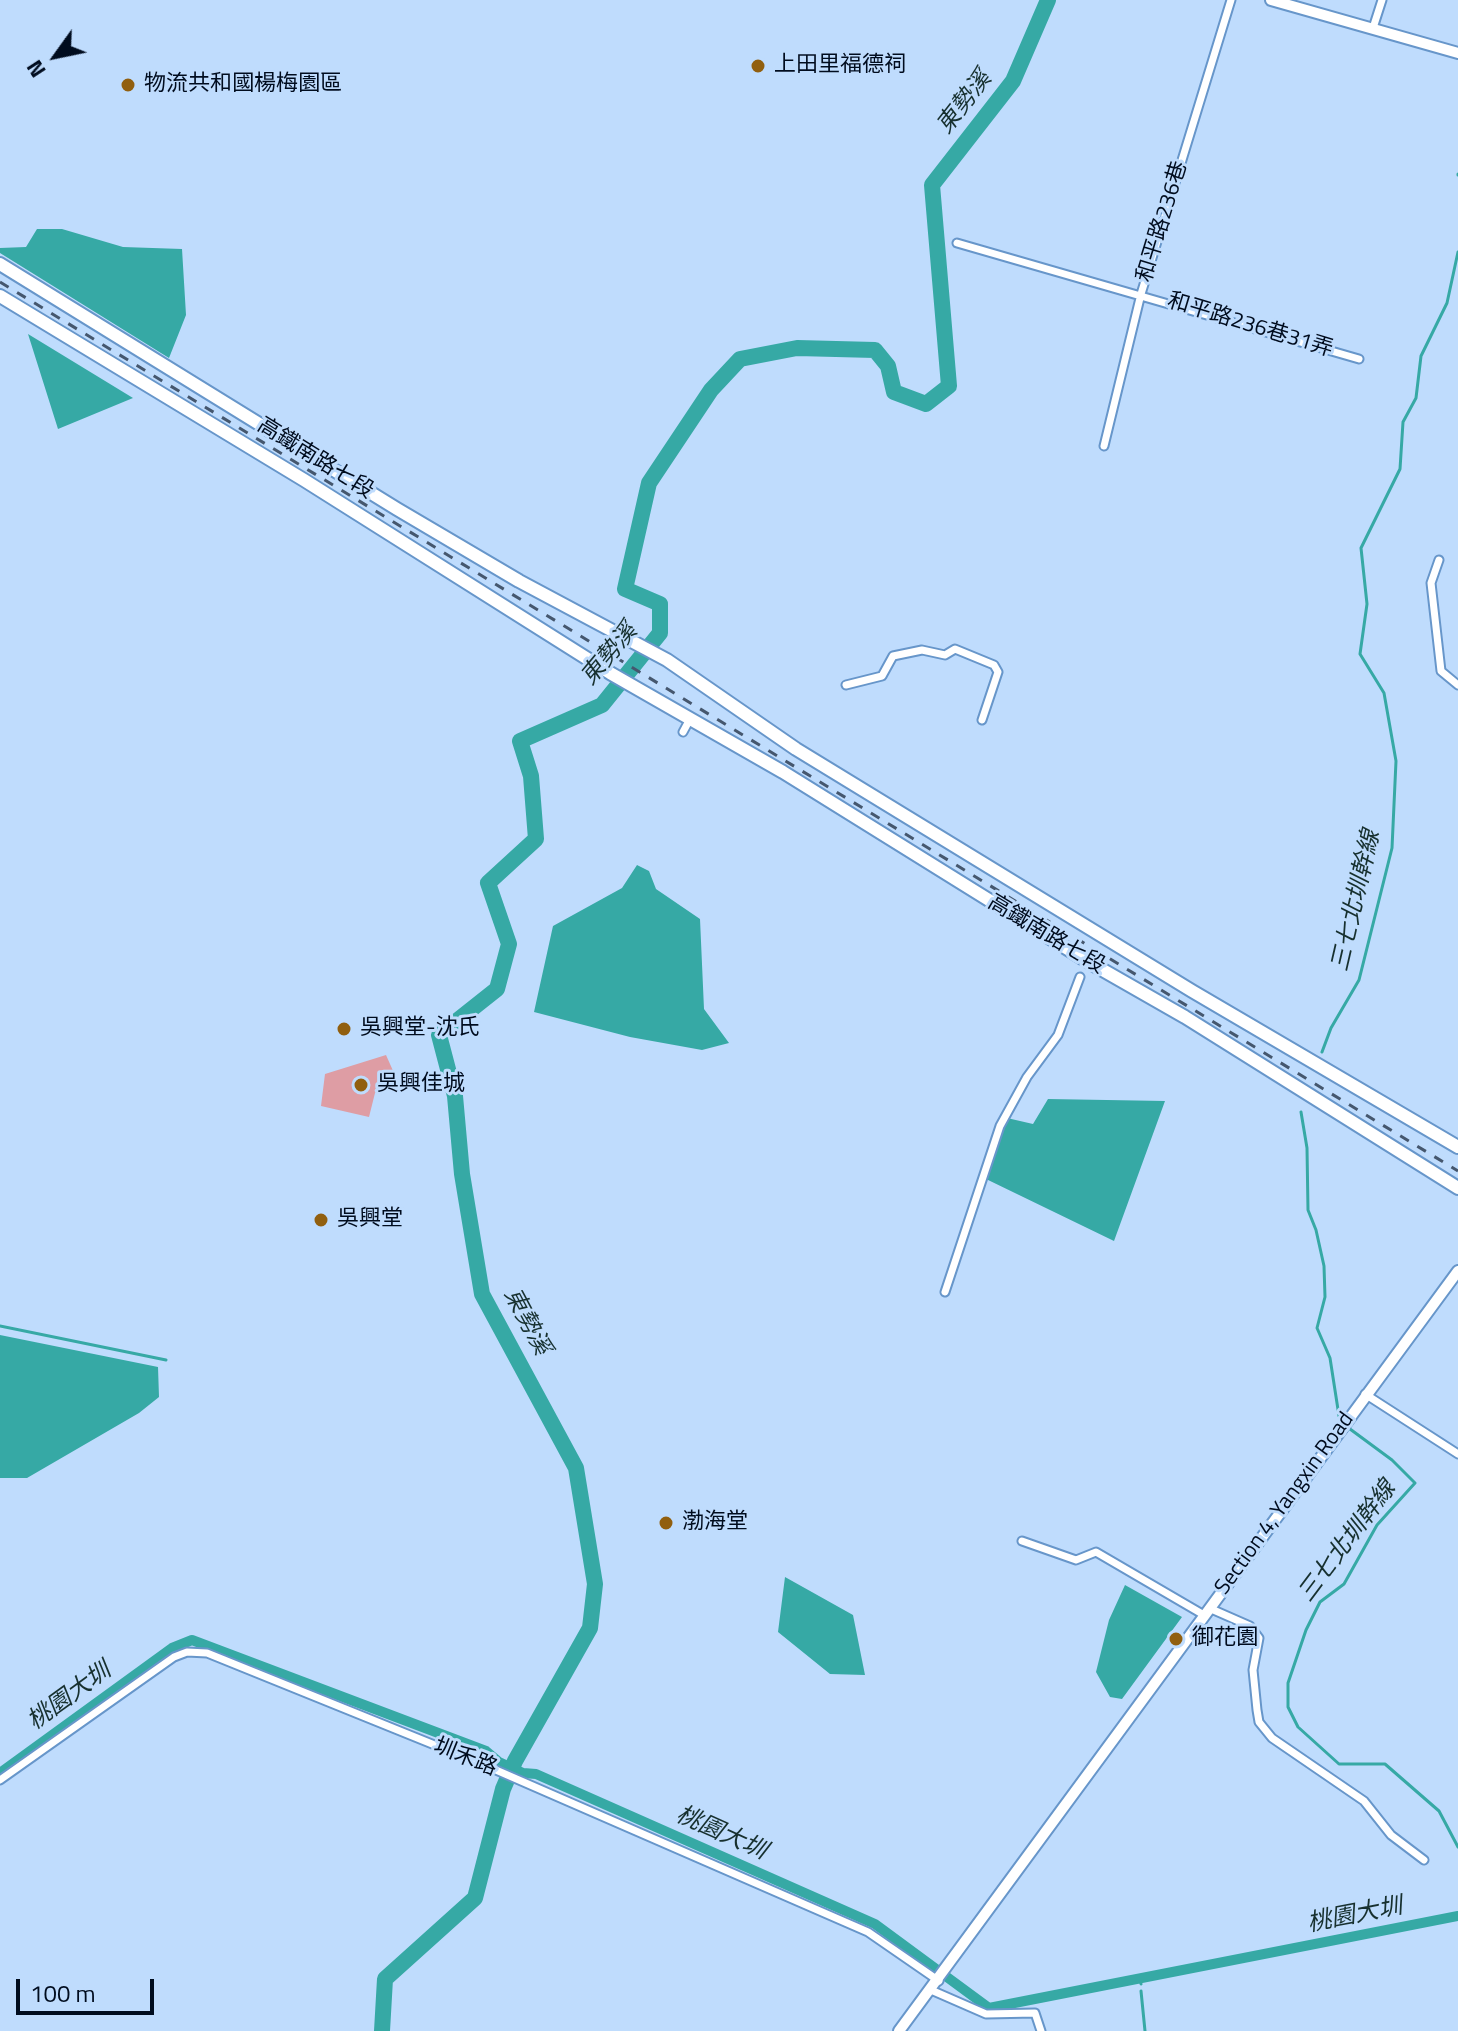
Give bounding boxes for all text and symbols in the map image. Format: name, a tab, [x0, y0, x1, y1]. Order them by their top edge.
north arrow	[16, 16, 96, 96]
text: N	[17, 53, 54, 85]
place label: 上田里福德祠	[774, 53, 906, 79]
marker: 上田里福德祠	[749, 57, 767, 75]
water label: 東勢溪	[931, 66, 999, 140]
place label: 物流共和國楊梅園區	[144, 72, 342, 98]
marker: 物流共和國楊梅園區	[119, 76, 137, 94]
street label: 和平路236巷	[1132, 158, 1194, 286]
street label: 和平路236巷31弄	[1164, 288, 1336, 364]
street label: 高鐵南路七段	[252, 413, 378, 505]
water label: 東勢溪	[576, 618, 644, 692]
water label: 三七北圳幹線	[1327, 828, 1387, 974]
street label: 高鐵南路七段	[983, 890, 1109, 980]
place label: 吳興堂-沈氏	[360, 1016, 480, 1042]
marker: 吳興堂-沈氏	[335, 1020, 353, 1038]
place label: 吳興佳城	[377, 1072, 465, 1098]
marker: 吳興佳城	[352, 1076, 370, 1094]
place label: 吳興堂	[337, 1207, 403, 1233]
marker: 吳興堂	[312, 1211, 330, 1229]
water label: 東勢溪	[496, 1283, 556, 1361]
street label: Section 4, Yangxin Road	[1210, 1408, 1360, 1600]
water label: 三七北圳幹線	[1293, 1476, 1403, 1608]
place label: 渤海堂	[682, 1510, 748, 1536]
marker: 渤海堂	[657, 1514, 675, 1532]
place label: 御花園	[1192, 1626, 1258, 1652]
marker: 御花園	[1167, 1630, 1185, 1648]
water label: 桃園大圳	[23, 1657, 117, 1737]
street label: 圳禾路	[429, 1733, 501, 1783]
water label: 桃園大圳	[671, 1801, 771, 1867]
water label: 桃園大圳	[1305, 1893, 1405, 1939]
scale bar	[20, 1963, 158, 2013]
text: 100 m	[30, 1975, 96, 2011]

